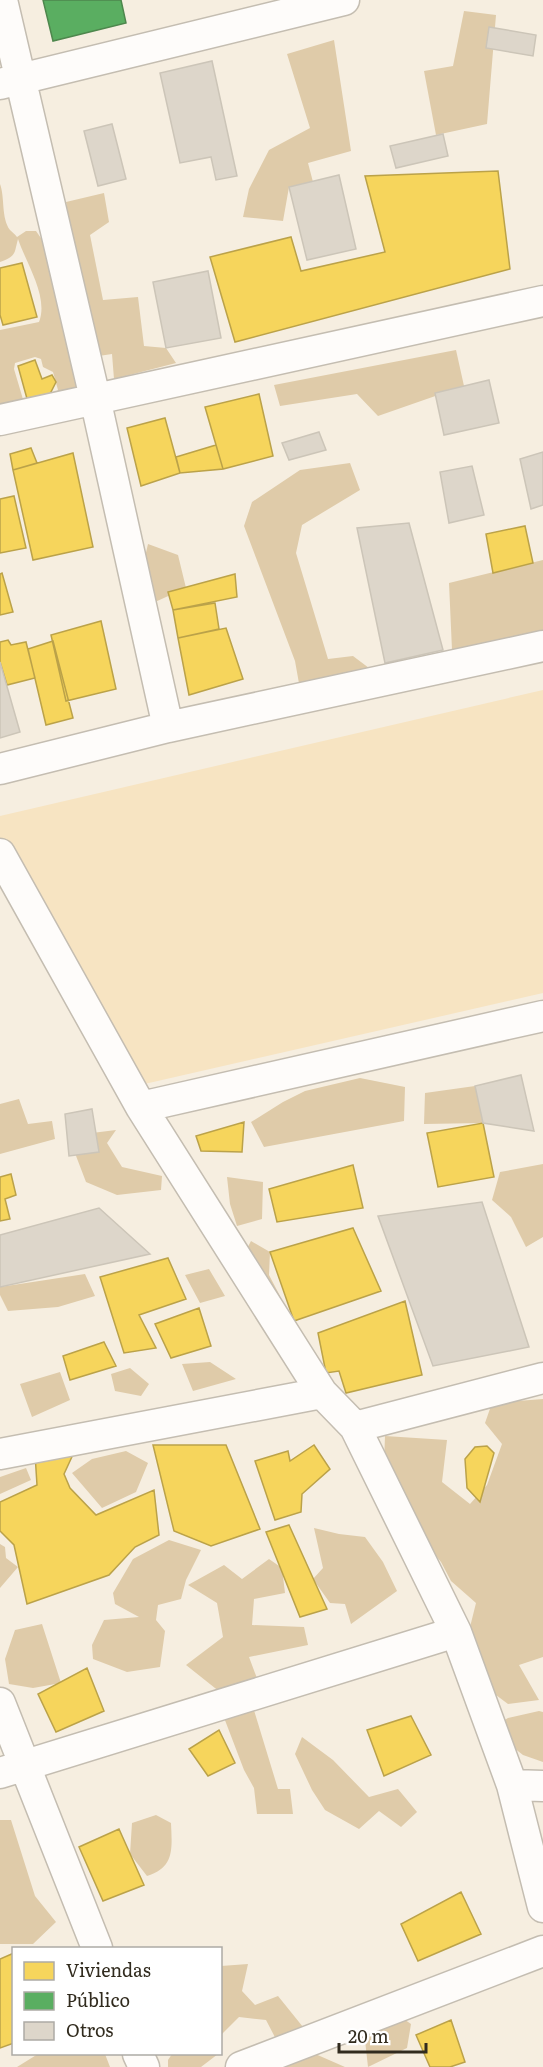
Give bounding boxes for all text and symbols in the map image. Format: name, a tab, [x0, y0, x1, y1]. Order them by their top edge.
legend	[12, 1947, 222, 2055]
text: Viviendas	[66, 1956, 151, 1983]
text: Público	[66, 1986, 130, 2013]
text: Otros	[66, 2016, 113, 2043]
scale bar	[339, 2016, 426, 2054]
text: 20 m	[348, 2022, 389, 2049]

